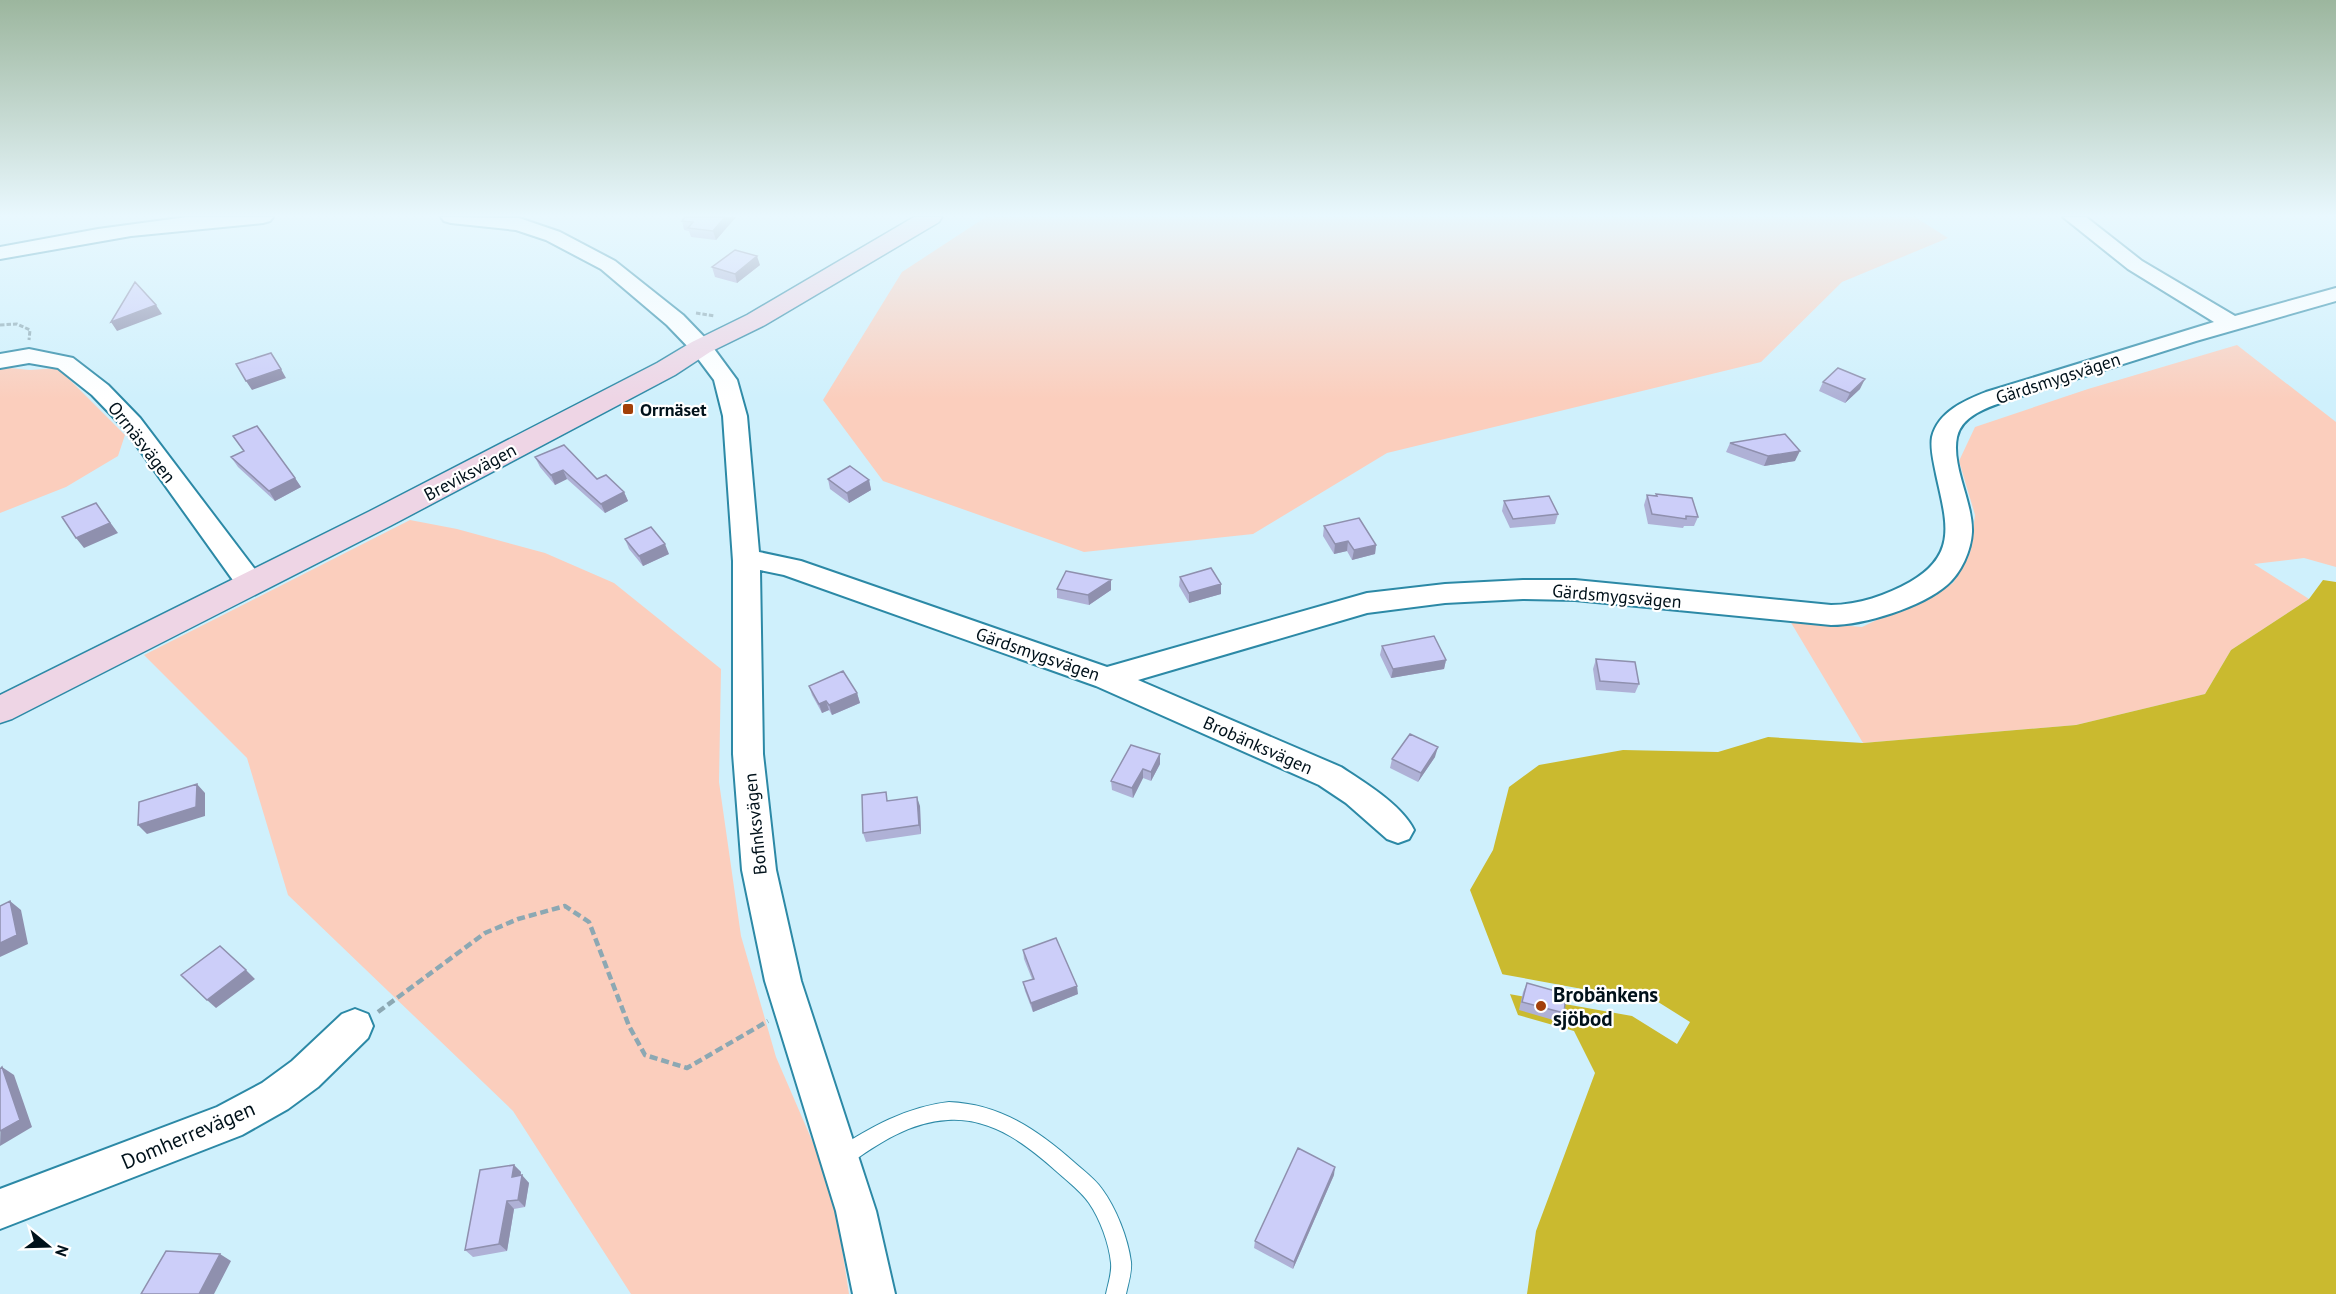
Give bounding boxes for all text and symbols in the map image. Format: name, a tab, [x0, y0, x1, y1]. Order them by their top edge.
street label: Gärdsmygsvägen	[1993, 347, 2123, 409]
street label: Orrnäsvägen	[103, 397, 181, 487]
place label: Orrnäset	[640, 398, 707, 421]
marker: Orrnäset	[621, 402, 635, 416]
street label: Breviksvägen	[420, 438, 520, 506]
street label: Gärdsmygsvägen	[1551, 579, 1683, 613]
street label: Gärdsmygsvägen	[973, 622, 1103, 686]
street label: Brobänksvägen	[1200, 711, 1316, 779]
street label: Bofinksvägen	[738, 772, 772, 876]
place label: Brobänkens sjöbod	[1553, 981, 1658, 1032]
marker: Brobänkens sjöbod	[1534, 999, 1548, 1013]
street label: Domherrevägen	[117, 1095, 259, 1175]
north arrow	[18, 1216, 78, 1276]
text: N	[51, 1243, 73, 1259]

